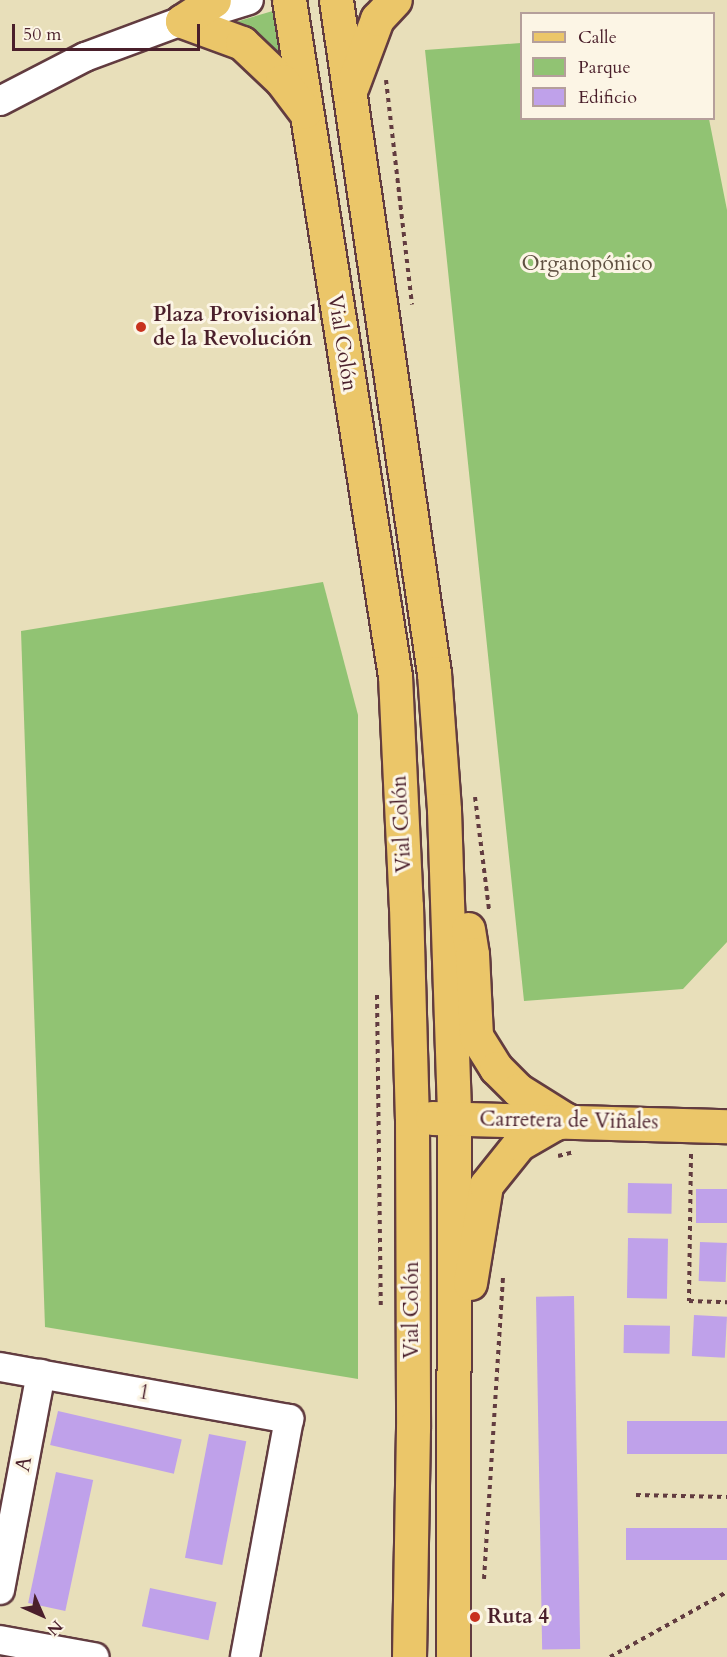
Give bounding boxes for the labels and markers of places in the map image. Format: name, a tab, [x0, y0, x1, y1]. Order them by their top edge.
place label: Plaza Provisional de la Revolución	[153, 302, 316, 352]
marker: Plaza Provisional de la Revolución	[134, 320, 148, 334]
place label: Ruta 4	[487, 1604, 549, 1630]
marker: Ruta 4	[468, 1610, 482, 1624]

